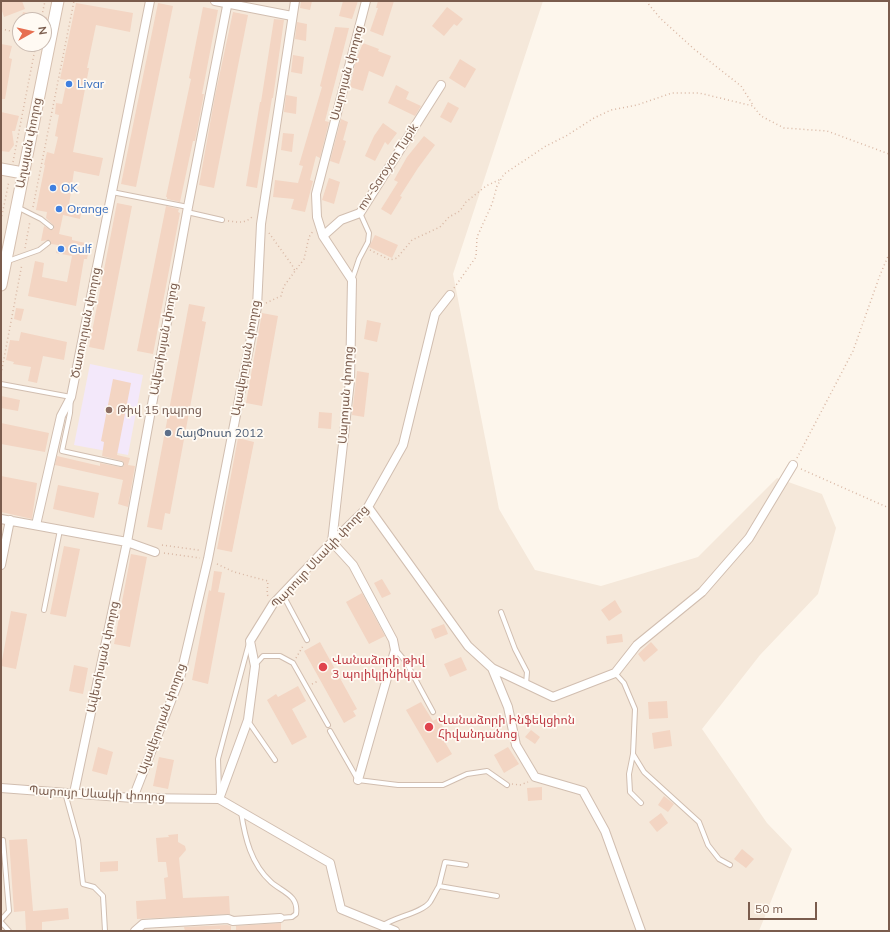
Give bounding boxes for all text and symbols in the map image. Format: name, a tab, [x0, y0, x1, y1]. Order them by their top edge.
north arrow	[12, 12, 52, 52]
street label: Սարոյան փողոց	[327, 24, 367, 122]
text: N	[35, 25, 50, 36]
place label: Livar	[77, 77, 104, 91]
marker: Livar	[64, 79, 74, 89]
street label: Աղայան փողոց	[13, 96, 45, 190]
street label: mv-Saroyan Tupik	[355, 121, 421, 213]
place label: OK	[61, 181, 78, 195]
marker: OK	[48, 183, 58, 193]
place label: Orange	[67, 202, 109, 216]
marker: Orange	[54, 204, 64, 214]
place label: Gulf	[69, 242, 92, 256]
marker: Gulf	[56, 244, 66, 254]
street label: Ծատուրյան փողոց	[68, 266, 104, 380]
street label: Ավետիսյան փողոց	[147, 282, 181, 396]
street label: Ալավերդյան փողոց	[229, 299, 263, 417]
street label: Սարոյան փողոց	[335, 346, 357, 444]
place label: Թիվ 15 դպրոց	[117, 403, 202, 417]
marker: Թիվ 15 դպրոց	[104, 405, 114, 415]
place label: ՀայՓոստ 2012	[176, 426, 263, 440]
marker: ՀայՓոստ 2012	[163, 428, 173, 438]
street label: Պարույր Սևակի փողոց	[268, 502, 372, 612]
street label: Ավետիսյան փողոց	[84, 600, 122, 714]
place label: Վանաձորի թիվ 3 պոլիկլինիկա	[332, 653, 425, 681]
street label: Ալավերդյան փողոց	[135, 661, 189, 777]
marker: Վանաձորի թիվ 3 պոլիկլինիկա	[317, 661, 329, 673]
place label: Վանաձորի Ինֆեկցիոն Հիվանդանոց	[438, 713, 575, 741]
marker: Վանաձորի Ինֆեկցիոն Հիվանդանոց	[423, 721, 435, 733]
street label: Պարույր Սևակի փողոց	[29, 783, 165, 805]
scale bar	[750, 894, 819, 920]
text: 50 m	[755, 901, 783, 916]

